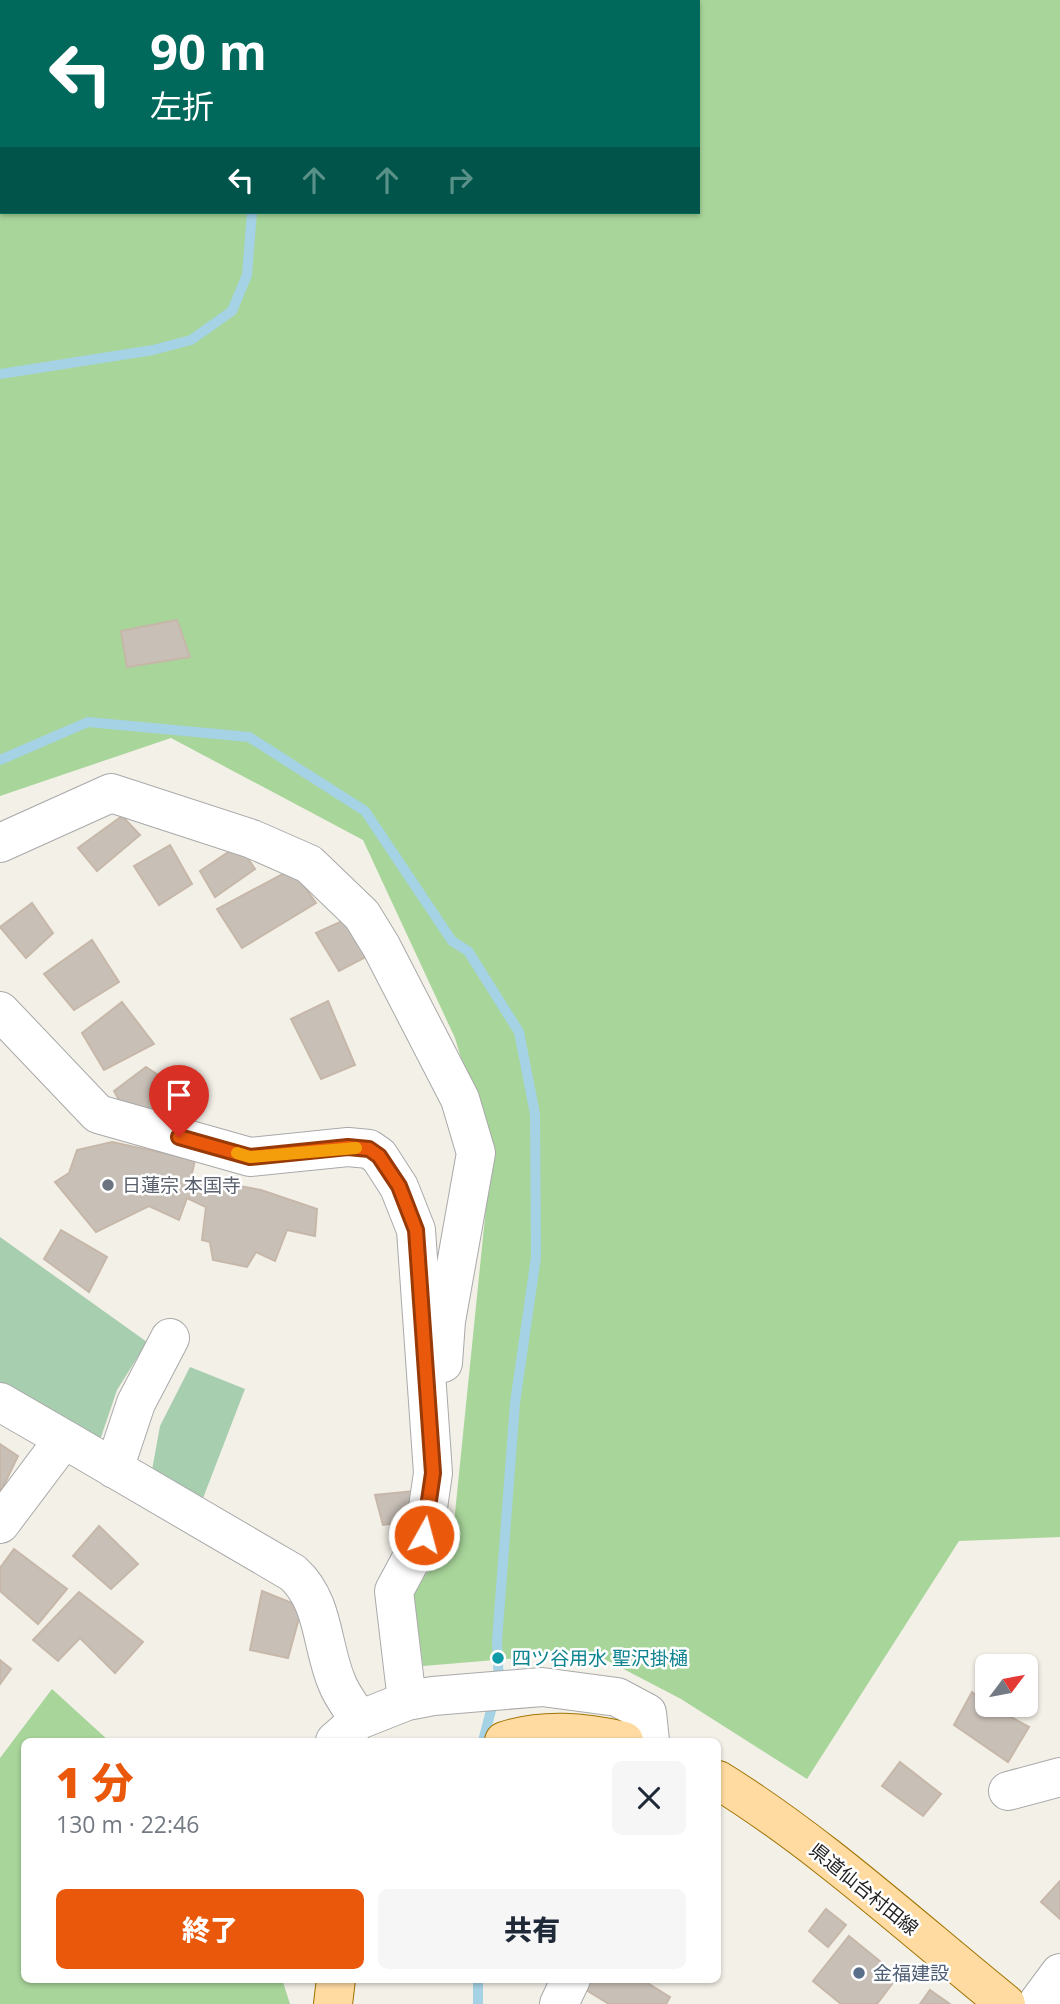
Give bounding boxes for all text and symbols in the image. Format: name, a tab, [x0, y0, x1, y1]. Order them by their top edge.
text: 90 m	[150, 18, 267, 84]
icon: left	[35, 28, 126, 119]
text: 左折	[150, 84, 214, 127]
icon: left	[222, 161, 260, 199]
icon: ahead	[295, 161, 333, 199]
icon: ahead	[368, 161, 406, 199]
icon: right	[441, 161, 479, 199]
pin	[149, 1065, 209, 1137]
icon: arrive	[160, 1076, 198, 1114]
place label: 日蓮宗 本国寺	[122, 1172, 241, 1198]
marker: 日蓮宗 本国寺	[100, 1177, 116, 1193]
position arrow	[387, 1498, 461, 1572]
place label: 四ツ谷用水 聖沢掛樋	[512, 1645, 688, 1671]
marker: 四ツ谷用水 聖沢掛樋	[490, 1650, 506, 1666]
north arrow	[975, 1654, 1038, 1717]
map controls	[975, 1654, 1038, 1717]
text: 1 分	[56, 1753, 134, 1810]
button: close	[612, 1761, 686, 1835]
text: 130 m · 22:46	[56, 1808, 199, 1840]
street label: 県道仙台村田線	[804, 1837, 924, 1941]
button: 終了	[56, 1889, 364, 1969]
button: 共有	[378, 1889, 686, 1969]
place label: 金福建設	[873, 1960, 949, 1986]
marker: 金福建設	[851, 1965, 867, 1981]

